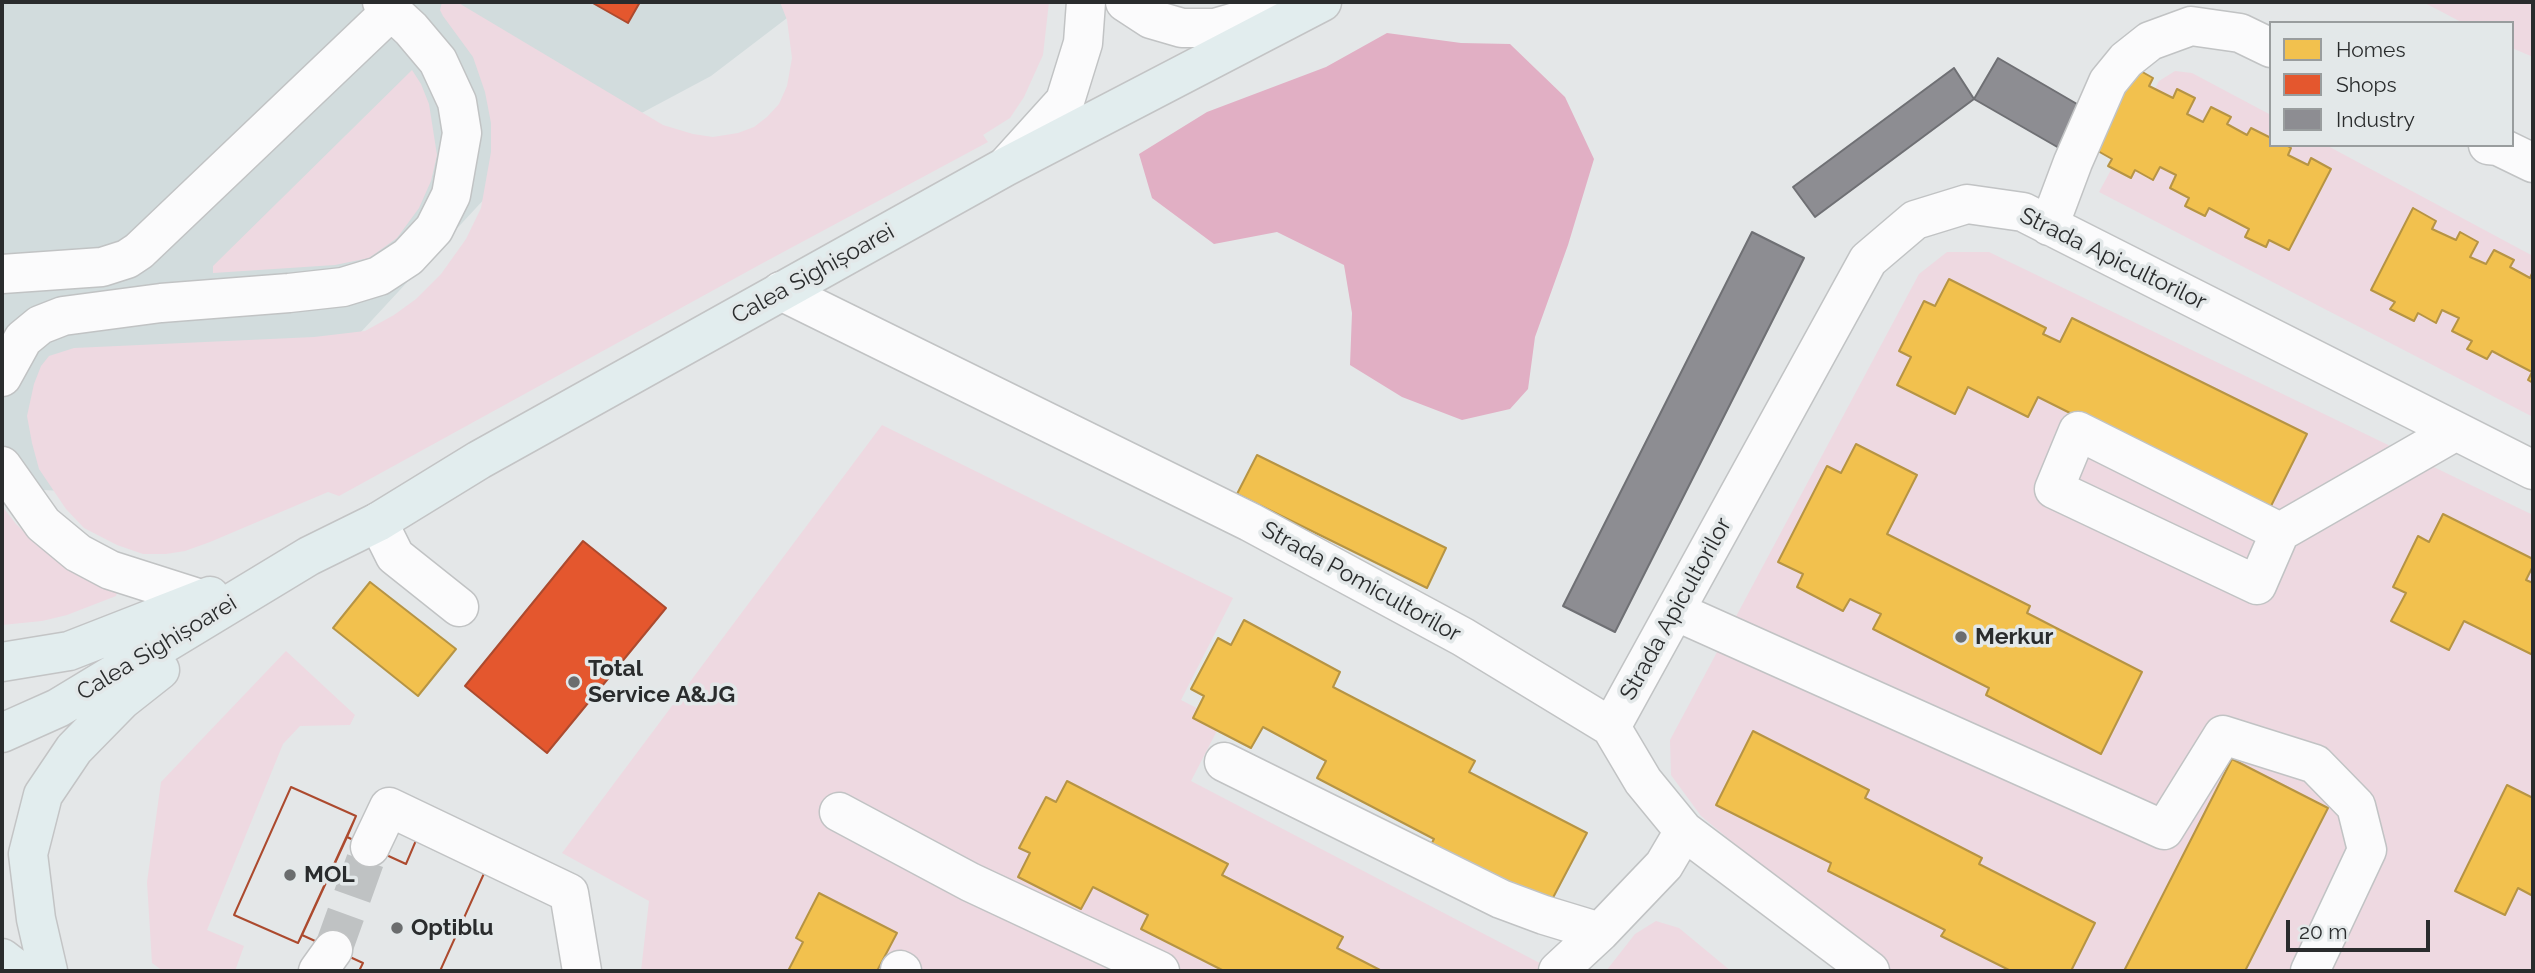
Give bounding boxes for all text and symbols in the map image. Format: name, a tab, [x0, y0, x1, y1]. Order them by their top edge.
legend	[2269, 21, 2514, 147]
text: Homes	[2336, 37, 2406, 62]
text: Shops	[2336, 72, 2397, 97]
text: Industry	[2336, 107, 2415, 132]
street label: Strada Apicultorilor	[2015, 202, 2211, 316]
street label: Calea Sighișoarei	[727, 218, 899, 330]
street label: Strada Apicultorilor	[1614, 513, 1738, 705]
street label: Strada Pomicultorilor	[1257, 516, 1465, 648]
street label: Calea Sighișoarei	[72, 589, 242, 707]
place label: Merkur	[1975, 623, 2053, 651]
marker: Merkur	[1953, 629, 1969, 645]
place label: Total Service A&JG	[588, 655, 735, 709]
marker: Total Service A&JG	[566, 674, 582, 690]
place label: MOL	[304, 861, 355, 889]
marker: MOL	[282, 867, 298, 883]
scale bar	[2290, 906, 2434, 950]
place label: Optiblu	[411, 914, 493, 942]
text: 20 m	[2299, 919, 2347, 944]
marker: Optiblu	[389, 920, 405, 936]

